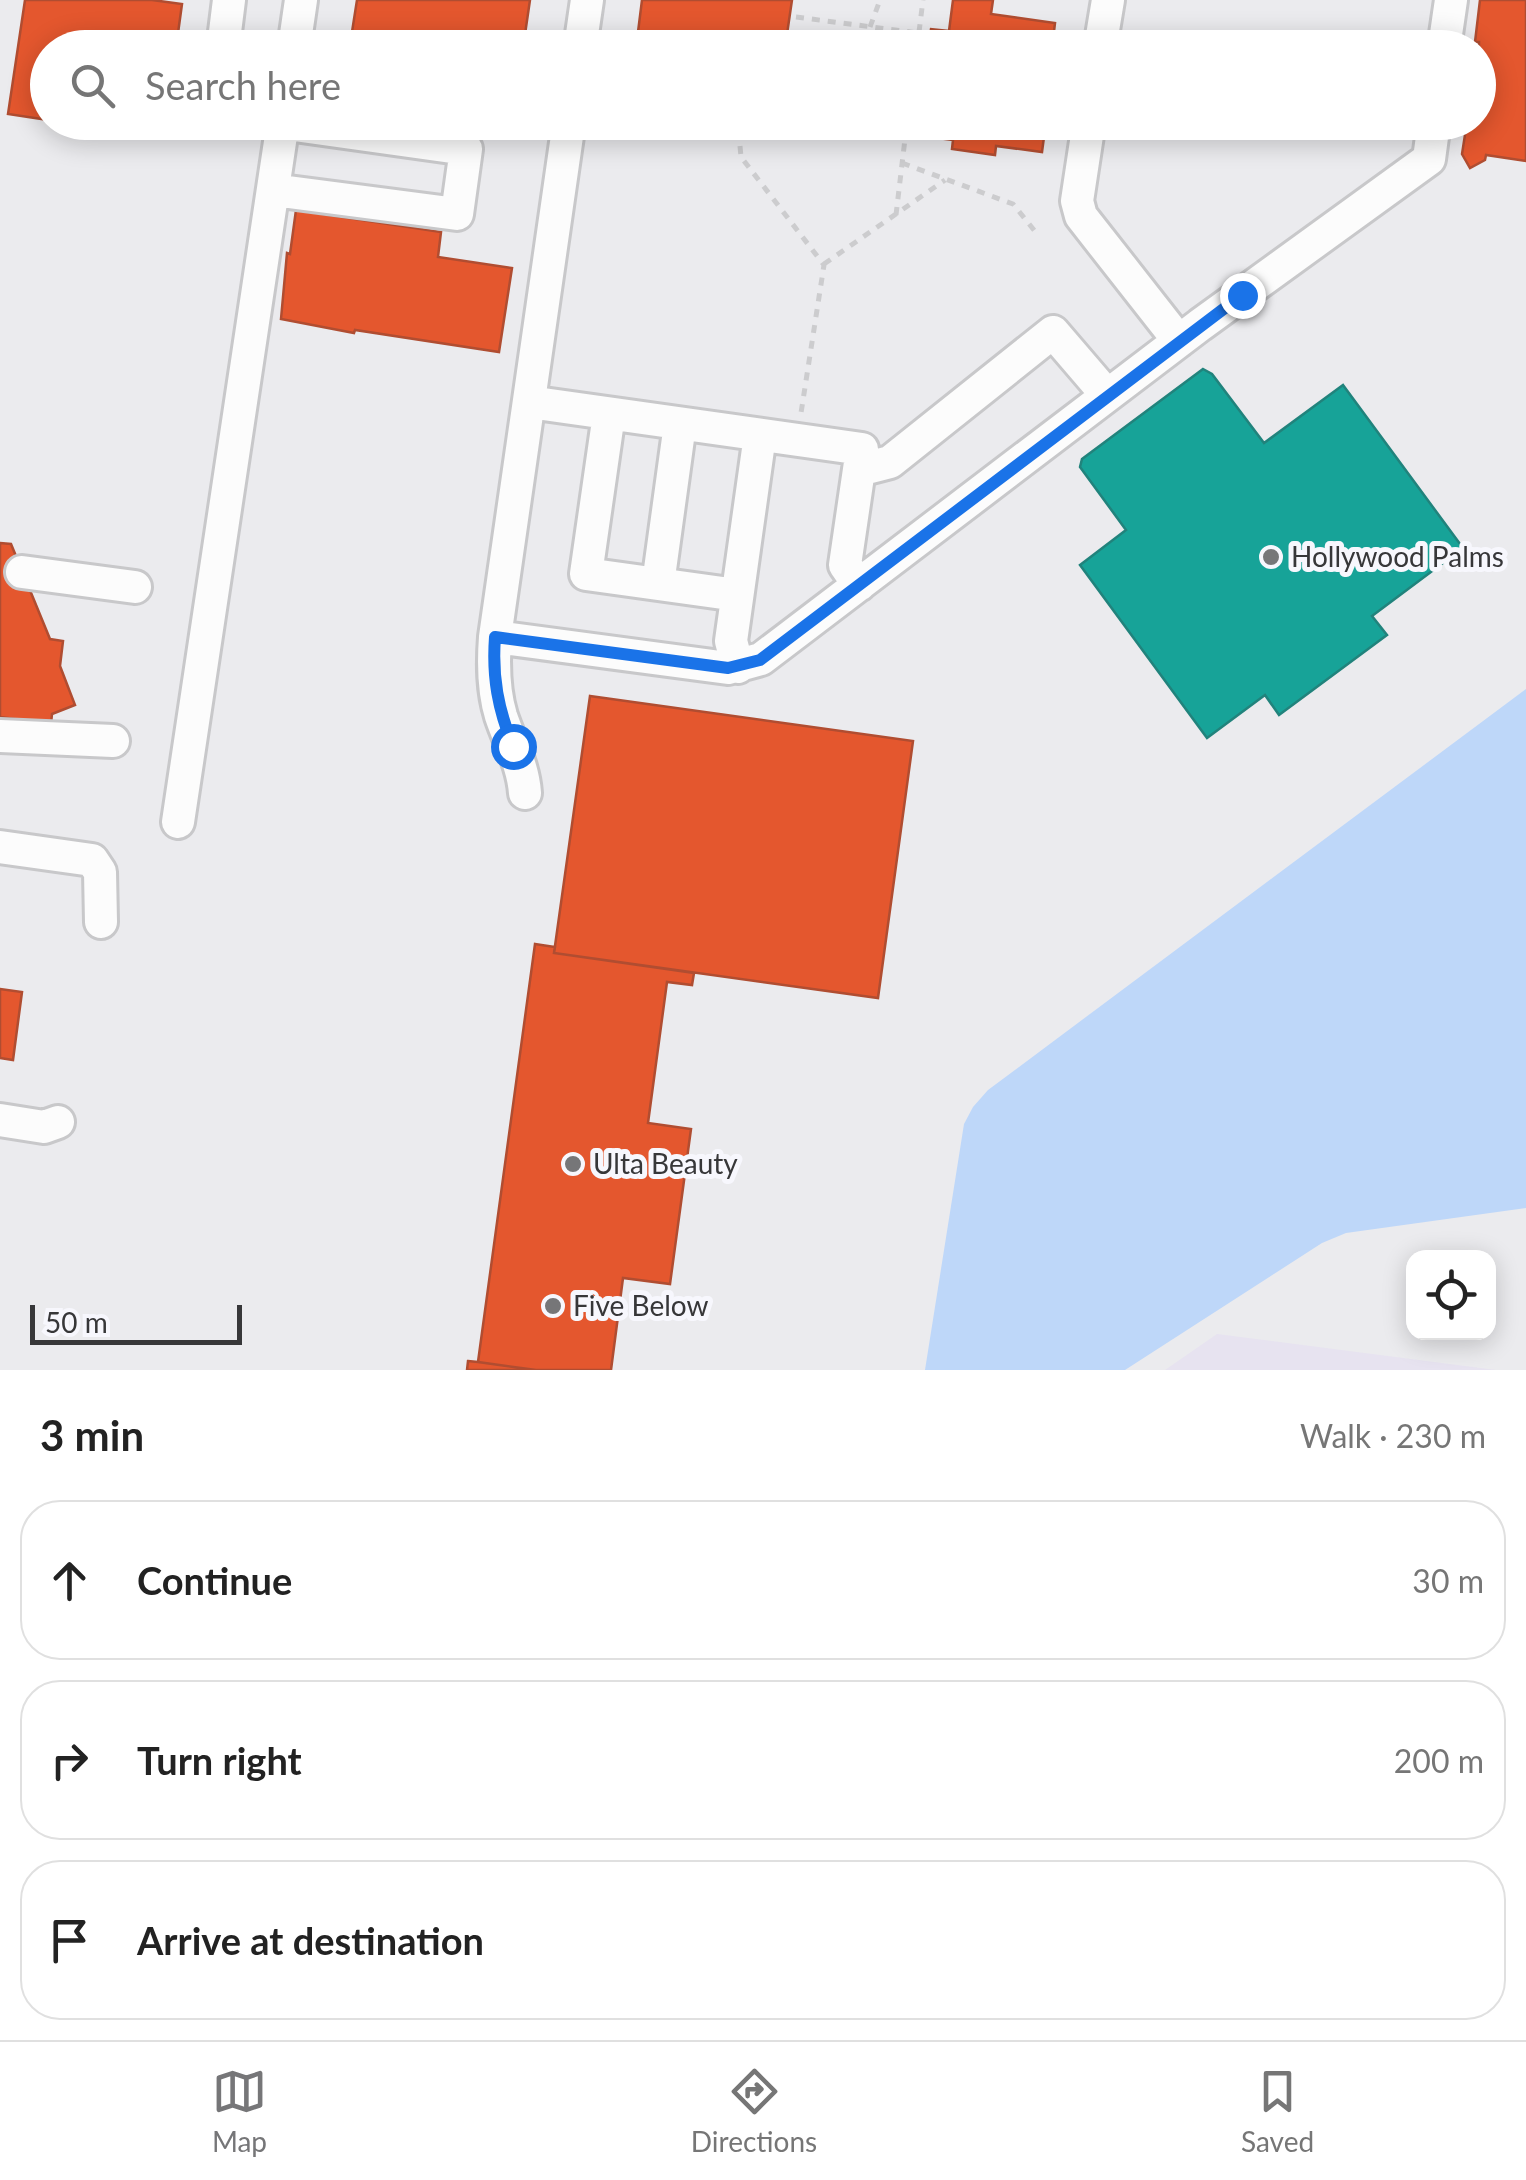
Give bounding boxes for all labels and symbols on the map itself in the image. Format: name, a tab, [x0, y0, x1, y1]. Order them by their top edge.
route end	[1220, 273, 1266, 319]
place label: Hollywood Palms	[1291, 539, 1504, 573]
marker: Hollywood Palms	[1260, 546, 1282, 568]
route start	[491, 724, 537, 770]
place label: Ulta Beauty	[593, 1146, 738, 1180]
marker: Ulta Beauty	[562, 1153, 584, 1175]
place label: Five Below	[573, 1288, 708, 1322]
marker: Five Below	[542, 1295, 564, 1317]
scale bar	[30, 1300, 242, 1344]

